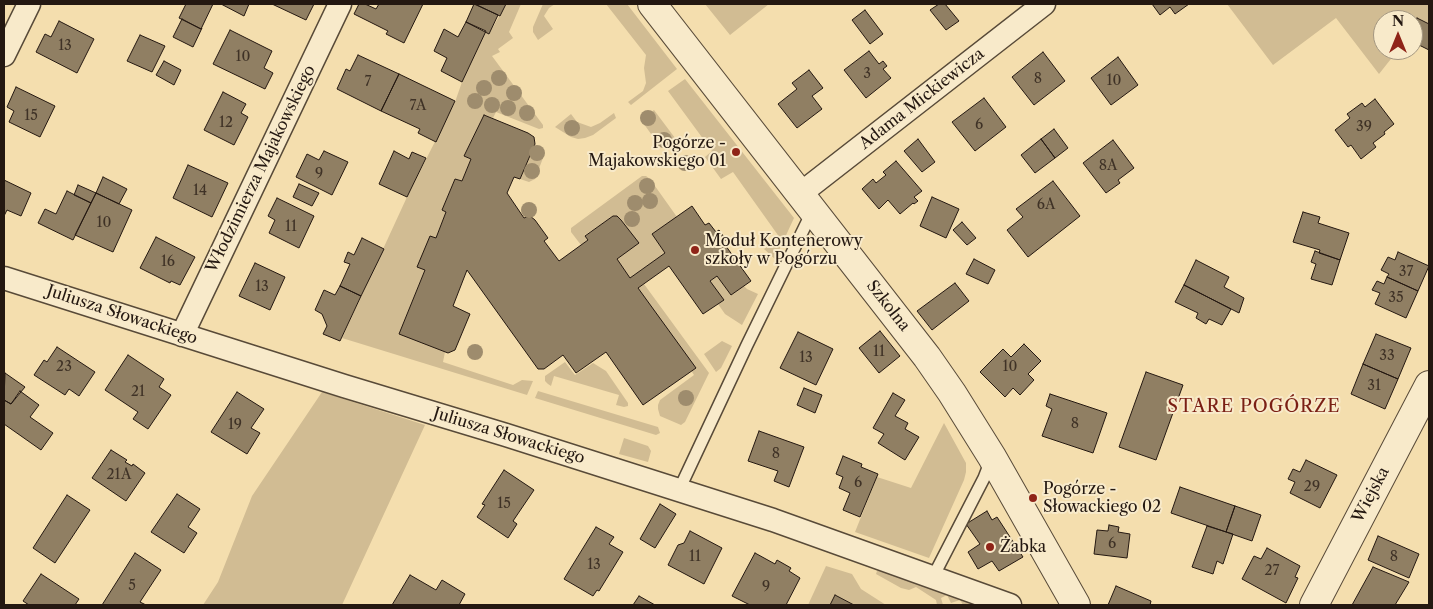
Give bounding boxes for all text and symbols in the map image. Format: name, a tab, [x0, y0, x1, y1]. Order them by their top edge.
north arrow	[1373, 10, 1423, 60]
text: N	[1392, 12, 1404, 30]
house number: 13	[58, 38, 72, 54]
street label: Adama Mickiewicza	[856, 44, 988, 154]
house number: 10	[236, 49, 250, 65]
street label: Włodzimierza Majakowskiego	[202, 62, 320, 276]
house number: 3	[863, 66, 871, 82]
house number: 8	[1034, 71, 1042, 87]
house number: 10	[1107, 73, 1121, 89]
house number: 7	[365, 74, 371, 90]
house number: 7A	[410, 98, 426, 114]
house number: 15	[24, 108, 38, 124]
house number: 12	[219, 115, 233, 131]
house number: 6	[975, 117, 983, 133]
house number: 39	[1356, 119, 1372, 135]
place label: Pogórze - Majakowskiego 01	[588, 133, 726, 171]
marker: Pogórze - Majakowskiego 01	[730, 146, 742, 158]
house number: 8A	[1099, 158, 1117, 174]
house number: 9	[315, 166, 323, 182]
house number: 14	[193, 183, 207, 199]
house number: 6A	[1037, 197, 1055, 213]
house number: 10	[97, 215, 111, 231]
house number: 11	[285, 219, 297, 235]
place label: Moduł Kontenerowy szkoły w Pogórzu	[705, 231, 863, 269]
marker: Moduł Kontenerowy szkoły w Pogórzu	[689, 244, 701, 256]
house number: 16	[161, 254, 175, 270]
house number: 37	[1399, 264, 1413, 280]
street label: Szkolna	[862, 277, 914, 335]
house number: 13	[255, 279, 269, 295]
street label: Juliusza Słowackiego	[44, 282, 200, 348]
house number: 35	[1388, 290, 1404, 306]
house number: 11	[873, 344, 885, 360]
house number: 33	[1379, 348, 1395, 364]
house number: 13	[799, 350, 813, 366]
house number: 23	[56, 359, 72, 375]
house number: 10	[1003, 359, 1017, 375]
house number: 31	[1367, 378, 1381, 394]
house number: 21	[131, 384, 145, 400]
district label: STARE POGÓRZE	[1166, 396, 1342, 418]
street label: Juliusza Słowackiego	[431, 404, 587, 468]
house number: 8	[1071, 416, 1079, 432]
house number: 19	[228, 417, 242, 433]
house number: 8	[772, 446, 780, 462]
street label: Wiejska	[1348, 464, 1394, 526]
house number: 21A	[107, 467, 131, 483]
house number: 6	[854, 475, 862, 491]
place label: Pogórze - Słowackiego 02	[1043, 479, 1161, 517]
house number: 29	[1304, 479, 1320, 495]
marker: Pogórze - Słowackiego 02	[1027, 492, 1039, 504]
house number: 15	[497, 496, 511, 512]
house number: 6	[1108, 536, 1116, 552]
place label: Żabka	[1000, 537, 1046, 557]
marker: Żabka	[984, 541, 996, 553]
house number: 11	[689, 549, 701, 565]
house number: 8	[1390, 549, 1398, 565]
house number: 13	[587, 557, 601, 573]
house number: 27	[1265, 563, 1279, 579]
house number: 5	[128, 578, 136, 594]
house number: 9	[762, 579, 770, 595]

